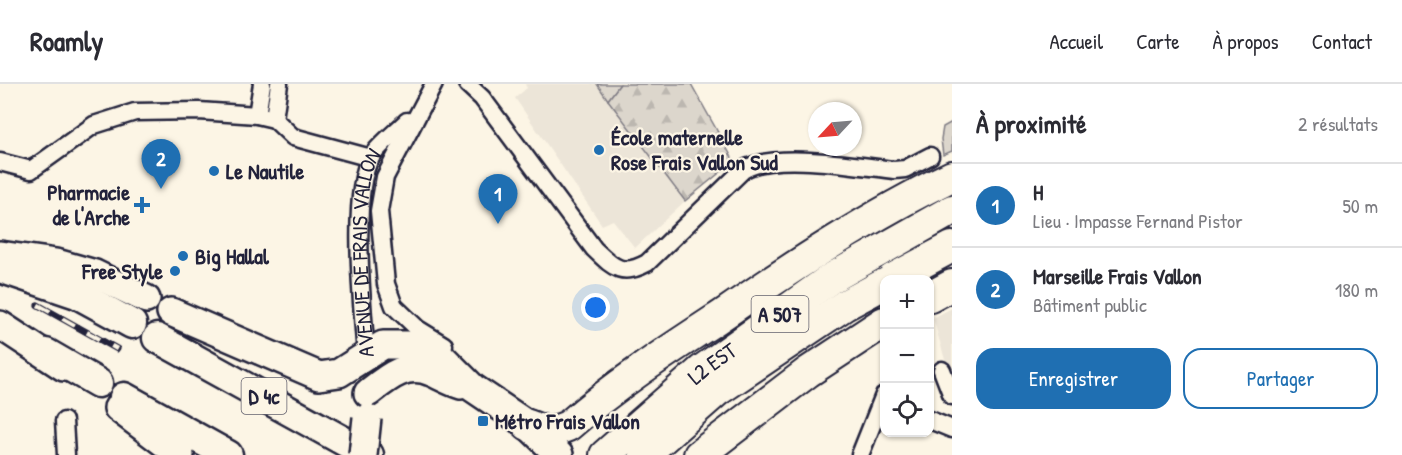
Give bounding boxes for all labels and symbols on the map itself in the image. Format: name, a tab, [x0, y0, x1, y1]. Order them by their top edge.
north arrow	[808, 102, 862, 156]
place label: École maternelle Rose Frais Vallon Sud	[611, 122, 778, 177]
pin: 2	[142, 140, 180, 189]
street label: AVENUE DE FRAIS VALLON	[344, 142, 388, 358]
marker: École maternelle Rose Frais Vallon Sud	[592, 143, 606, 157]
place label: Le Nautile	[226, 156, 304, 186]
marker: Le Nautile	[207, 164, 221, 178]
pin: 1	[478, 174, 518, 224]
place label: Pharmacie de l'Arche	[47, 177, 130, 232]
marker: Pharmacie de l'Arche	[135, 198, 149, 212]
place label: Big Hallal	[195, 241, 270, 272]
marker: Big Hallal	[176, 249, 190, 263]
place label: Free Style	[81, 256, 163, 287]
marker: Free Style	[168, 264, 182, 278]
your location	[581, 293, 610, 322]
road number: A 507	[752, 296, 808, 332]
street label: L2 EST	[681, 335, 743, 391]
road number: D 4c	[242, 378, 286, 414]
place label: Métro Frais Vallon	[495, 406, 640, 436]
marker: Métro Frais Vallon	[476, 414, 490, 428]

